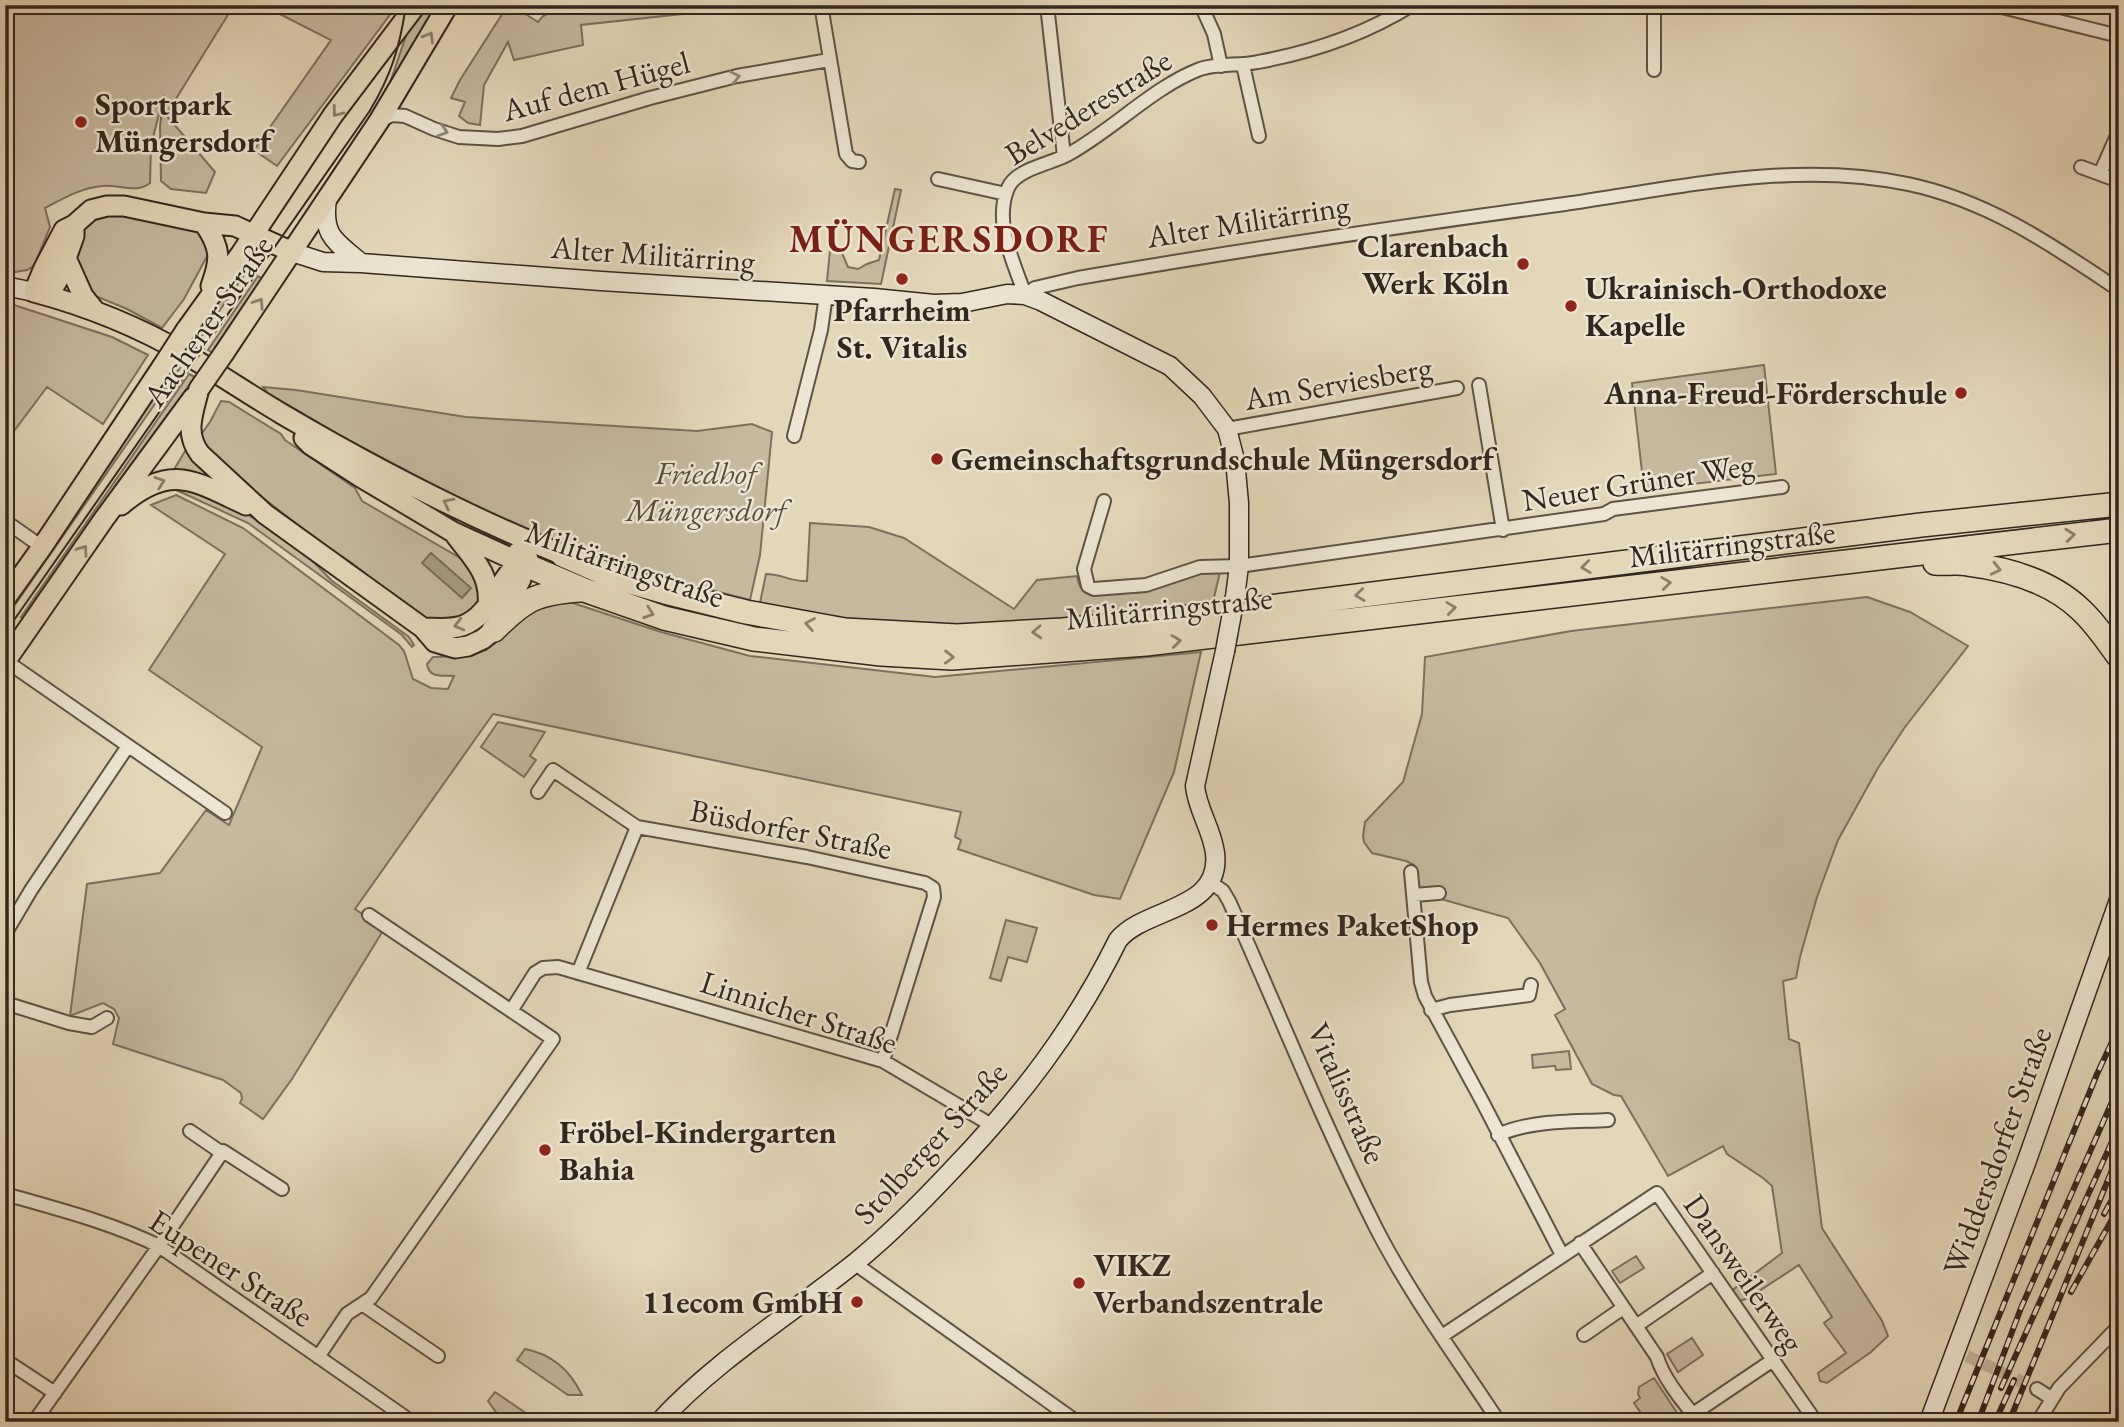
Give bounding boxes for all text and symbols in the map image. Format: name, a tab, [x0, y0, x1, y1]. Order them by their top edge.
one-way arrow	[421, 31, 434, 44]
street label: Belvederestraße	[997, 39, 1179, 175]
street label: Auf dem Hügel	[497, 41, 695, 131]
one-way arrow	[729, 71, 741, 85]
place label: Sportpark Müngersdorf	[95, 83, 275, 162]
one-way arrow	[332, 104, 345, 116]
marker: Sportpark Müngersdorf	[73, 114, 89, 130]
one-way arrow	[437, 123, 449, 138]
street label: Alter Militärring	[1143, 184, 1353, 258]
district label: MÜNGERSDORF	[788, 214, 1110, 263]
place label: Clarenbach Werk Köln	[1357, 225, 1509, 304]
street label: Alter Militärring	[549, 226, 758, 282]
street label: Aachener Straße	[133, 227, 283, 416]
marker: Clarenbach Werk Köln	[1515, 256, 1531, 272]
place label: Ukrainisch-Orthodoxe Kapelle	[1585, 267, 1887, 346]
marker: Pfarrheim St. Vitalis	[894, 271, 910, 287]
place label: Pfarrheim St. Vitalis	[833, 289, 971, 368]
one-way arrow	[251, 298, 263, 311]
marker: Ukrainisch-Orthodoxe Kapelle	[1563, 298, 1579, 314]
street label: Am Serviesberg	[1240, 346, 1436, 420]
place label: Anna-Freud-Förderschule	[1603, 372, 1947, 414]
marker: Anna-Freud-Förderschule	[1953, 385, 1969, 401]
place label: Gemeinschaftsgrundschule Müngersdorf	[951, 438, 1497, 480]
street label: Neuer Grüner Weg	[1519, 443, 1758, 521]
marker: Gemeinschaftsgrundschule Müngersdorf	[929, 451, 945, 467]
park label: Friedhof Müngersdorf	[624, 452, 793, 531]
one-way arrow	[154, 476, 166, 490]
one-way arrow	[443, 497, 455, 511]
street label: Militärringstraße	[520, 510, 730, 618]
street label: Militärringstraße	[1626, 511, 1838, 577]
one-way arrow	[2064, 528, 2076, 543]
one-way arrow	[75, 545, 87, 558]
one-way arrow	[1580, 559, 1592, 574]
one-way arrow	[1990, 561, 2002, 576]
street label: Militärringstraße	[1064, 576, 1274, 640]
one-way arrow	[1660, 576, 1672, 591]
one-way arrow	[1354, 588, 1366, 603]
one-way arrow	[1445, 601, 1457, 616]
one-way arrow	[642, 605, 654, 619]
one-way arrow	[453, 617, 465, 631]
one-way arrow	[804, 617, 816, 632]
one-way arrow	[1031, 624, 1042, 639]
one-way arrow	[1170, 633, 1182, 648]
one-way arrow	[945, 649, 955, 665]
street label: Büsdorfer Straße	[687, 789, 895, 869]
place label: Hermes PaketShop	[1226, 904, 1479, 946]
marker: Hermes PaketShop	[1204, 917, 1220, 933]
street label: Linnicher Straße	[695, 960, 903, 1064]
street label: Vitalisstraße	[1297, 1016, 1397, 1170]
street label: Widdersdorfer Straße	[1933, 1021, 2061, 1281]
street label: Stolberger Straße	[844, 1053, 1016, 1233]
place label: Fröbel-Kindergarten Bahia	[559, 1111, 837, 1190]
marker: Fröbel-Kindergarten Bahia	[537, 1142, 553, 1158]
street label: Dansweilerweg	[1674, 1186, 1815, 1361]
street label: Eupener Straße	[141, 1199, 321, 1337]
place label: VIKZ Verbandszentrale	[1093, 1244, 1323, 1323]
marker: VIKZ Verbandszentrale	[1071, 1275, 1087, 1291]
place label: 11ecom GmbH	[642, 1281, 843, 1323]
marker: 11ecom GmbH	[849, 1294, 865, 1310]

